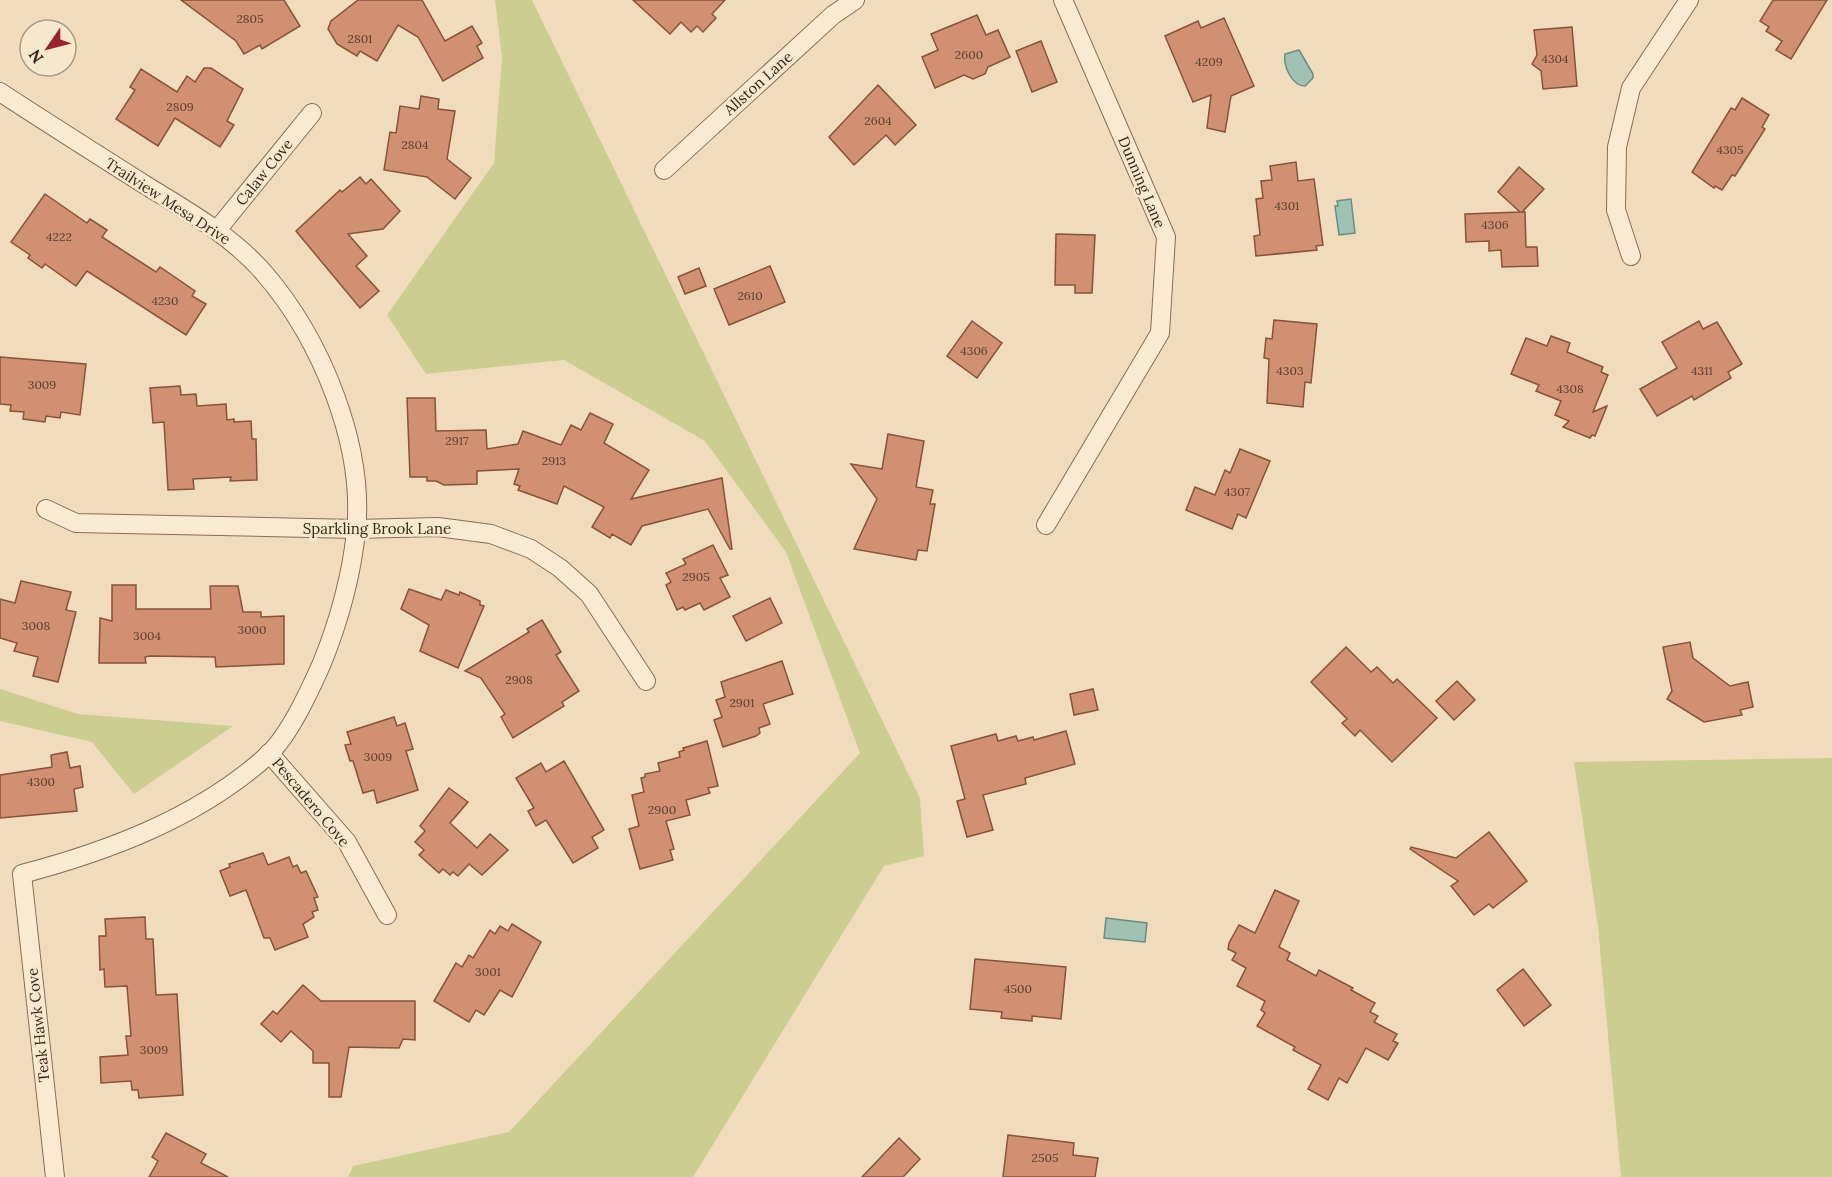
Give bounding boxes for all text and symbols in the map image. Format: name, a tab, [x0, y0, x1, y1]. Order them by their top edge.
house number: 2805	[236, 11, 264, 26]
north arrow	[18, 18, 78, 78]
house number: 2801	[347, 31, 373, 46]
text: N	[24, 46, 47, 67]
street label: Allston Lane	[719, 47, 796, 120]
house number: 2600	[955, 47, 983, 62]
house number: 4304	[1541, 51, 1569, 66]
house number: 4209	[1195, 54, 1223, 69]
house number: 2809	[166, 99, 194, 114]
house number: 2604	[864, 113, 892, 128]
street label: Dunning Lane	[1114, 133, 1170, 231]
street label: Calaw Cove	[231, 135, 297, 209]
house number: 2804	[401, 137, 429, 152]
house number: 4305	[1716, 142, 1744, 157]
street label: Trailview Mesa Drive	[102, 153, 234, 249]
house number: 4301	[1274, 198, 1300, 213]
house number: 4306	[1481, 217, 1509, 232]
house number: 4222	[46, 229, 72, 244]
house number: 2610	[737, 288, 763, 303]
house number: 4230	[152, 293, 178, 308]
house number: 4306	[960, 343, 988, 358]
house number: 4303	[1276, 363, 1304, 378]
house number: 4311	[1691, 363, 1713, 378]
house number: 3009	[28, 377, 56, 392]
house number: 4308	[1556, 381, 1584, 396]
house number: 2917	[445, 433, 469, 448]
house number: 2913	[542, 453, 567, 468]
house number: 4307	[1224, 484, 1250, 499]
street label: Sparkling Brook Lane	[303, 519, 451, 538]
house number: 2905	[682, 569, 710, 584]
house number: 3008	[22, 618, 50, 633]
house number: 3000	[237, 622, 267, 637]
house number: 3004	[133, 628, 162, 643]
house number: 2908	[505, 672, 533, 687]
house number: 2901	[729, 695, 755, 710]
house number: 3009	[364, 749, 392, 764]
street label: Pescadero Cove	[268, 753, 354, 851]
house number: 4300	[27, 774, 55, 789]
house number: 2900	[648, 802, 676, 817]
house number: 3001	[475, 964, 501, 979]
street label: Teak Hawk Cove	[23, 967, 53, 1083]
house number: 4500	[1004, 981, 1032, 996]
house number: 3009	[140, 1042, 168, 1057]
house number: 2505	[1032, 1150, 1058, 1165]

